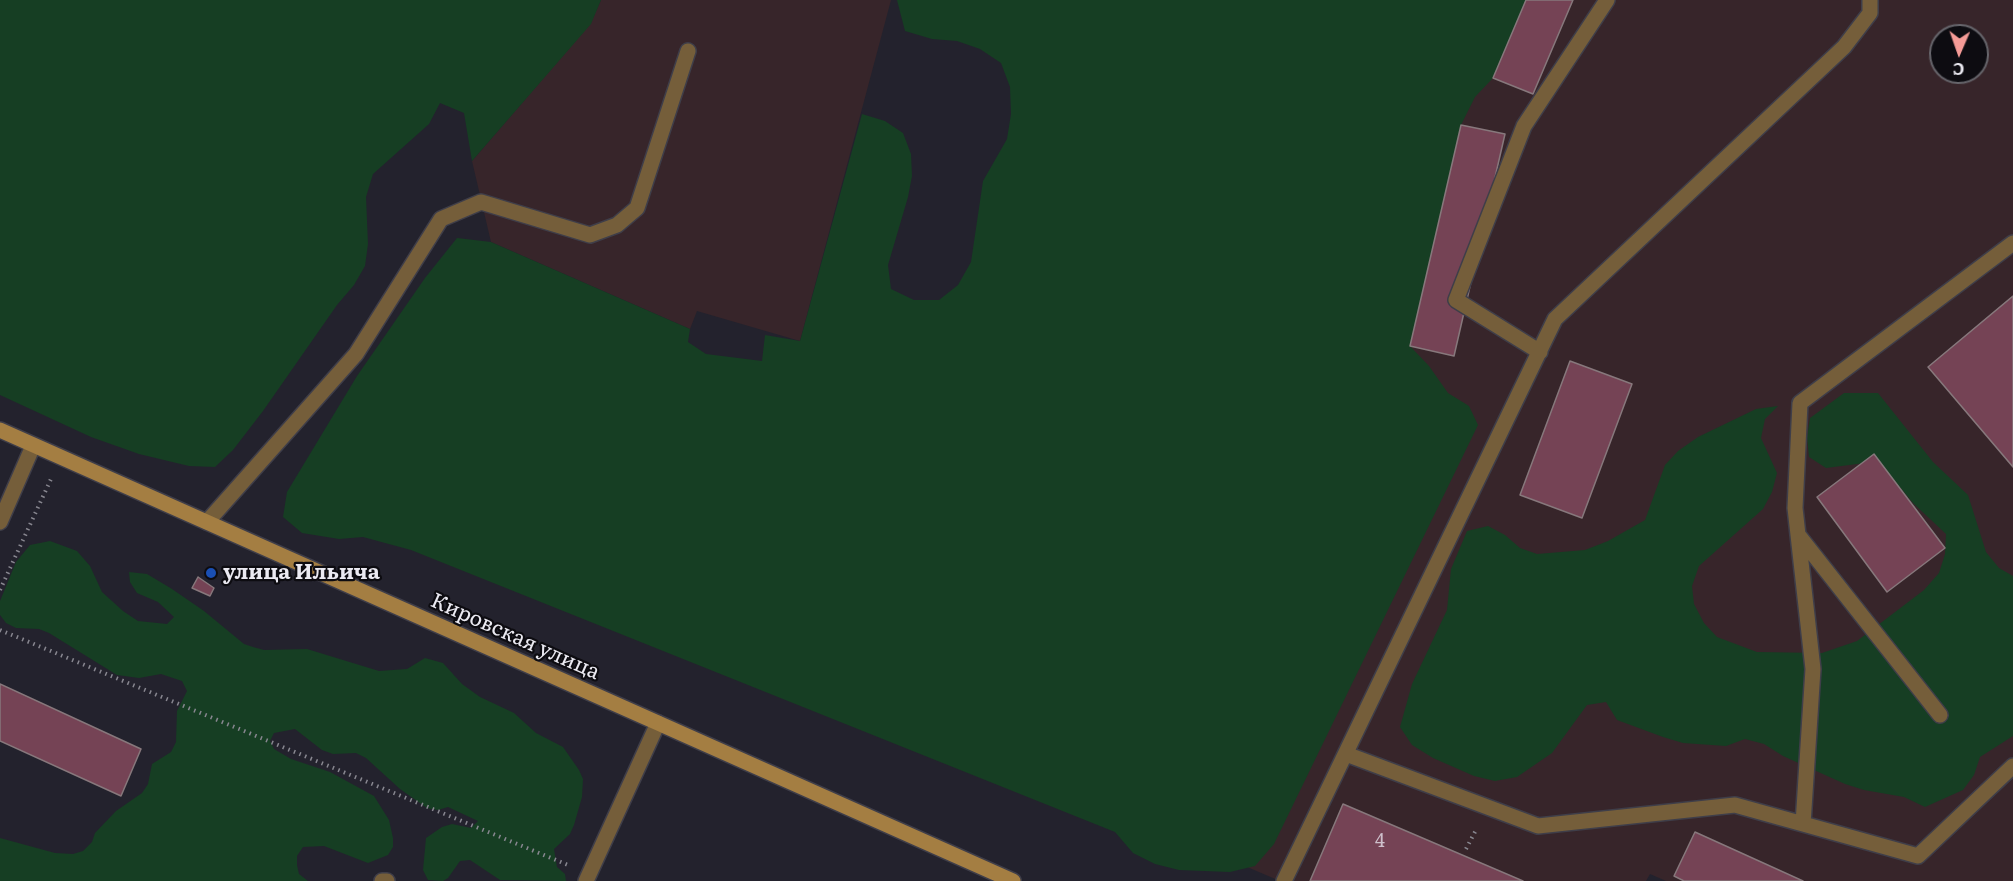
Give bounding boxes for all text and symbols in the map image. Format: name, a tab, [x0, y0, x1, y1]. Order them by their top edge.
north arrow	[1929, 24, 1989, 84]
text: С	[1952, 58, 1965, 82]
place label: улица Ильича	[223, 560, 380, 586]
marker: улица Ильича	[204, 566, 218, 580]
street label: Кировская улица	[427, 588, 603, 686]
house number: 4	[1375, 831, 1385, 853]

